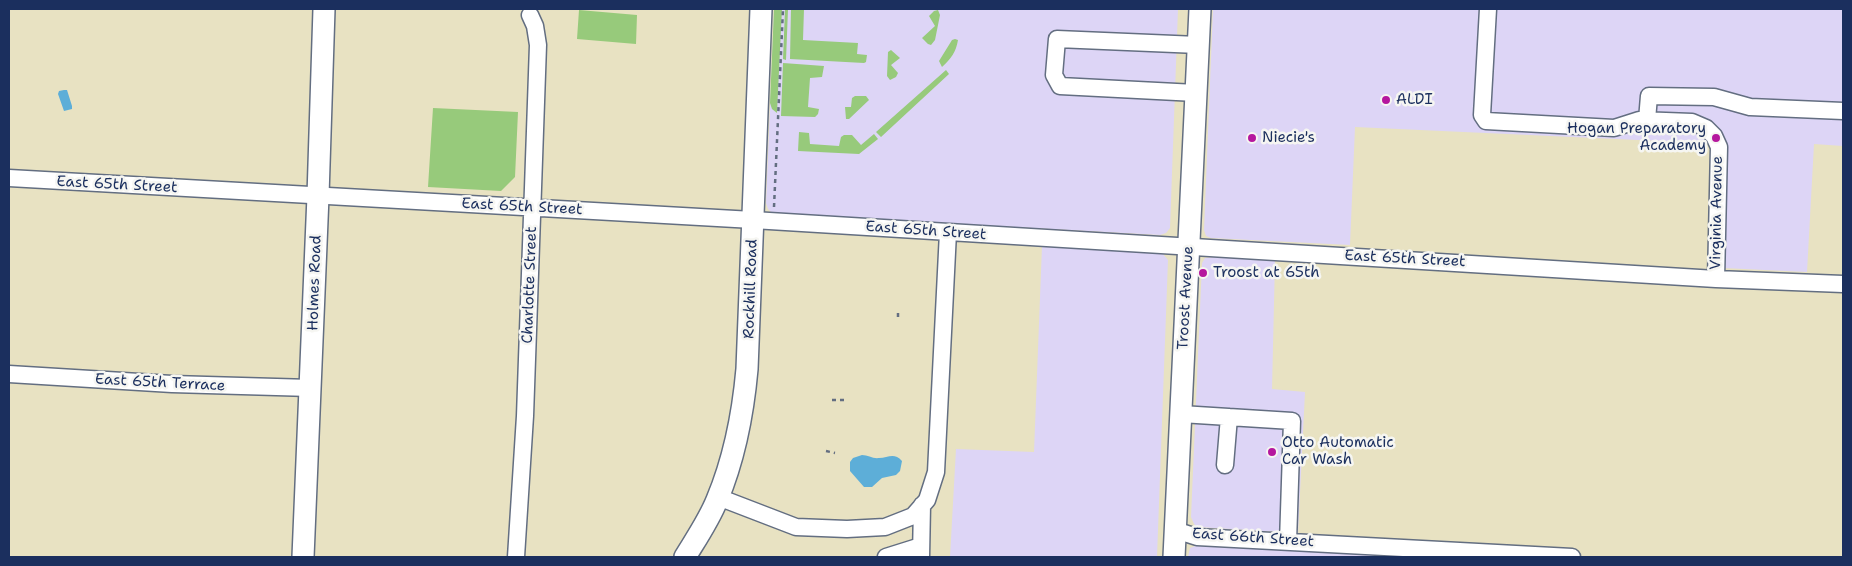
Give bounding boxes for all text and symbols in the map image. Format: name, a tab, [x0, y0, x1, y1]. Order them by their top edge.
place label: ALDI	[1396, 91, 1433, 109]
marker: ALDI	[1380, 94, 1392, 106]
place label: Hogan Preparatory Academy	[1567, 120, 1706, 155]
place label: Niecie's	[1262, 129, 1315, 147]
marker: Niecie's	[1246, 132, 1258, 144]
marker: Hogan Preparatory Academy	[1710, 132, 1722, 144]
street label: Virginia Avenue	[1707, 156, 1727, 270]
street label: East 65th Street	[56, 173, 178, 197]
street label: East 65th Street	[461, 195, 583, 219]
street label: East 65th Street	[865, 218, 987, 244]
street label: Charlotte Street	[519, 226, 541, 344]
street label: Holmes Road	[304, 235, 326, 331]
street label: Rockhill Road	[740, 239, 762, 339]
street label: Troost Avenue	[1174, 246, 1198, 350]
street label: East 65th Street	[1344, 247, 1466, 271]
place label: Troost at 65th	[1213, 264, 1320, 282]
marker: Troost at 65th	[1197, 267, 1209, 279]
street label: East 65th Terrace	[94, 371, 226, 395]
place label: Otto Automatic Car Wash	[1282, 434, 1394, 469]
marker: Otto Automatic Car Wash	[1266, 446, 1278, 458]
street label: East 66th Street	[1191, 525, 1315, 551]

